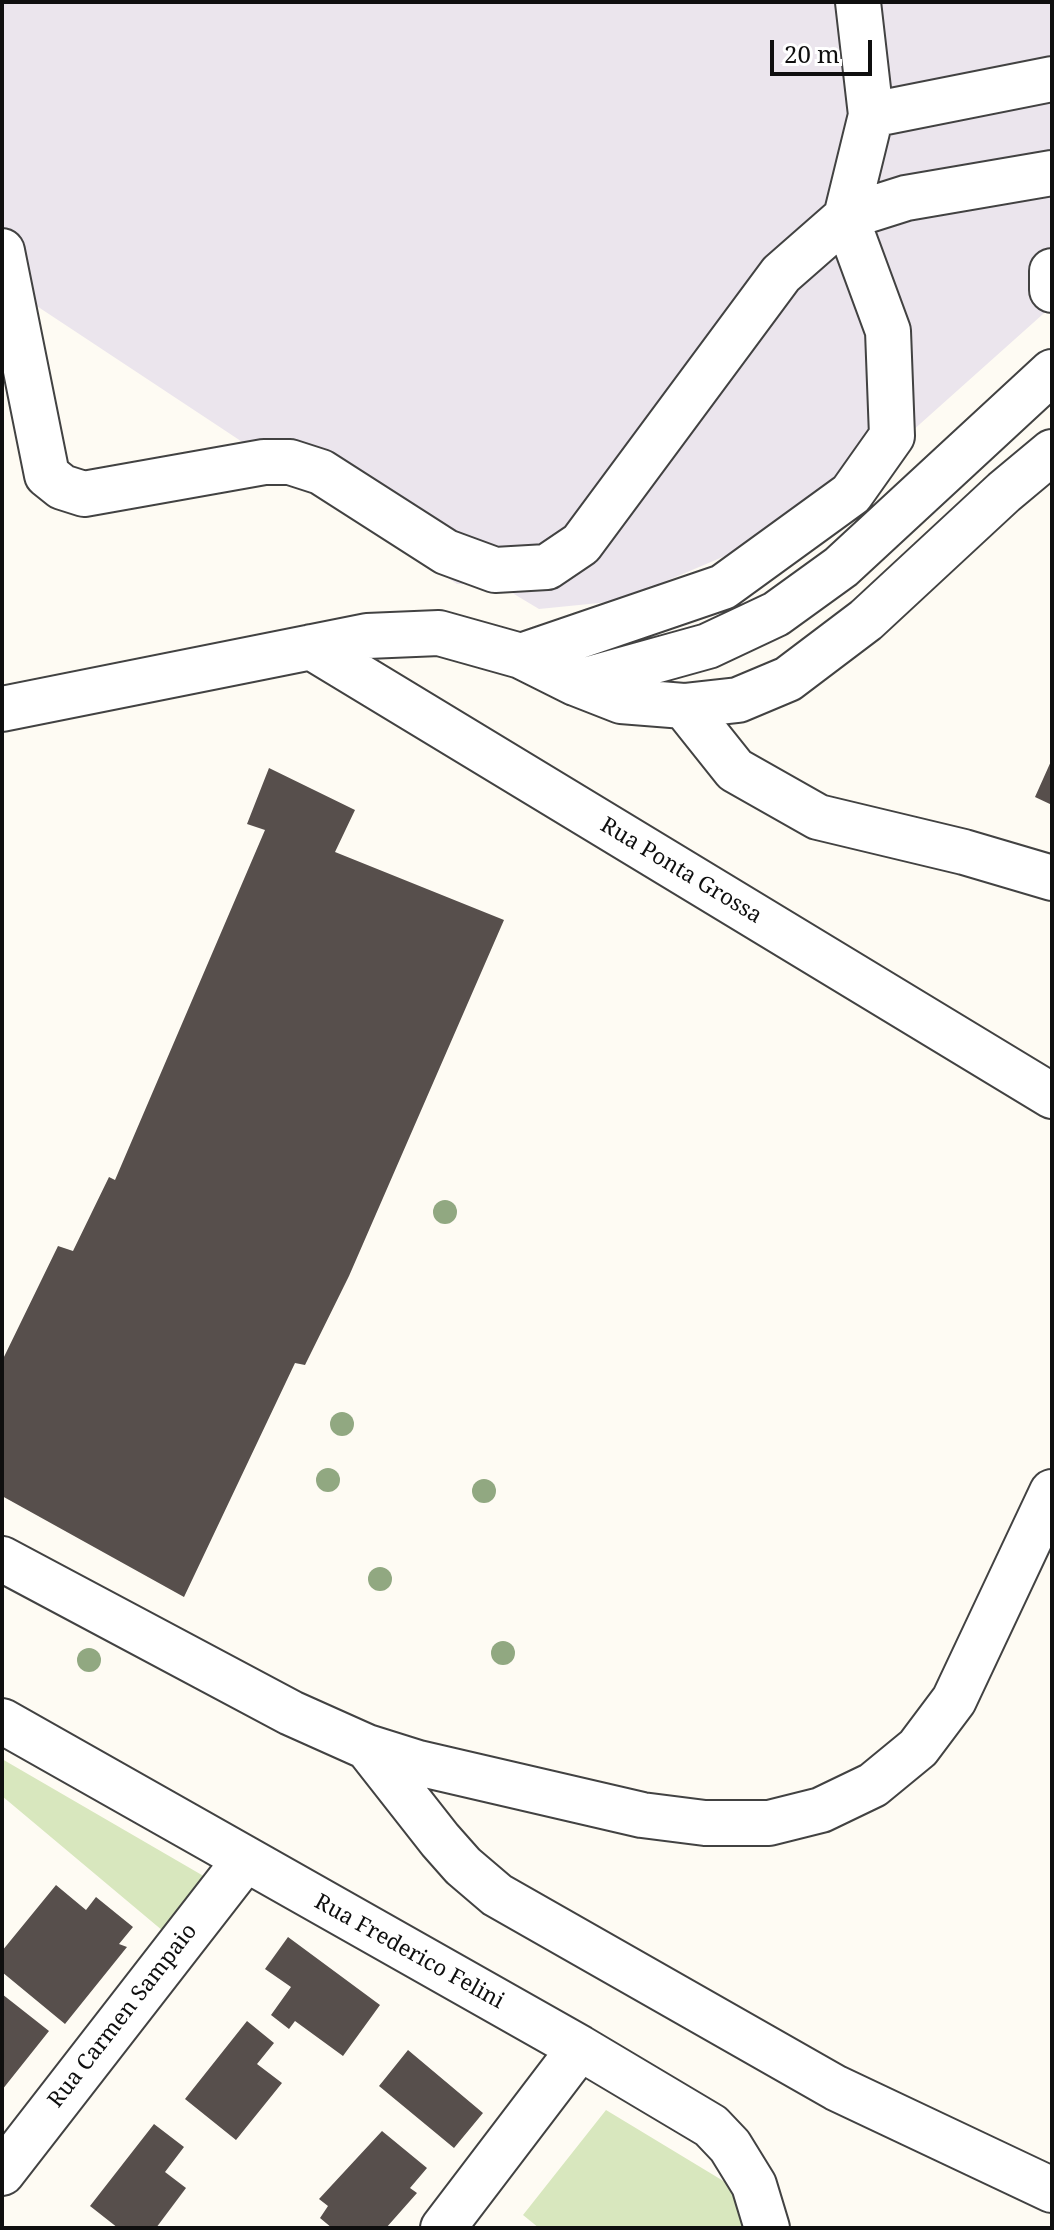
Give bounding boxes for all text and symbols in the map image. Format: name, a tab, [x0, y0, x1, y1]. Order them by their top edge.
scale bar	[774, 24, 876, 74]
text: 20 m	[784, 37, 840, 70]
street label: Rua Ponta Grossa	[596, 812, 766, 930]
street label: Rua Frederico Felini	[310, 1889, 508, 2015]
street label: Rua Carmen Sampaio	[43, 1919, 203, 2113]

